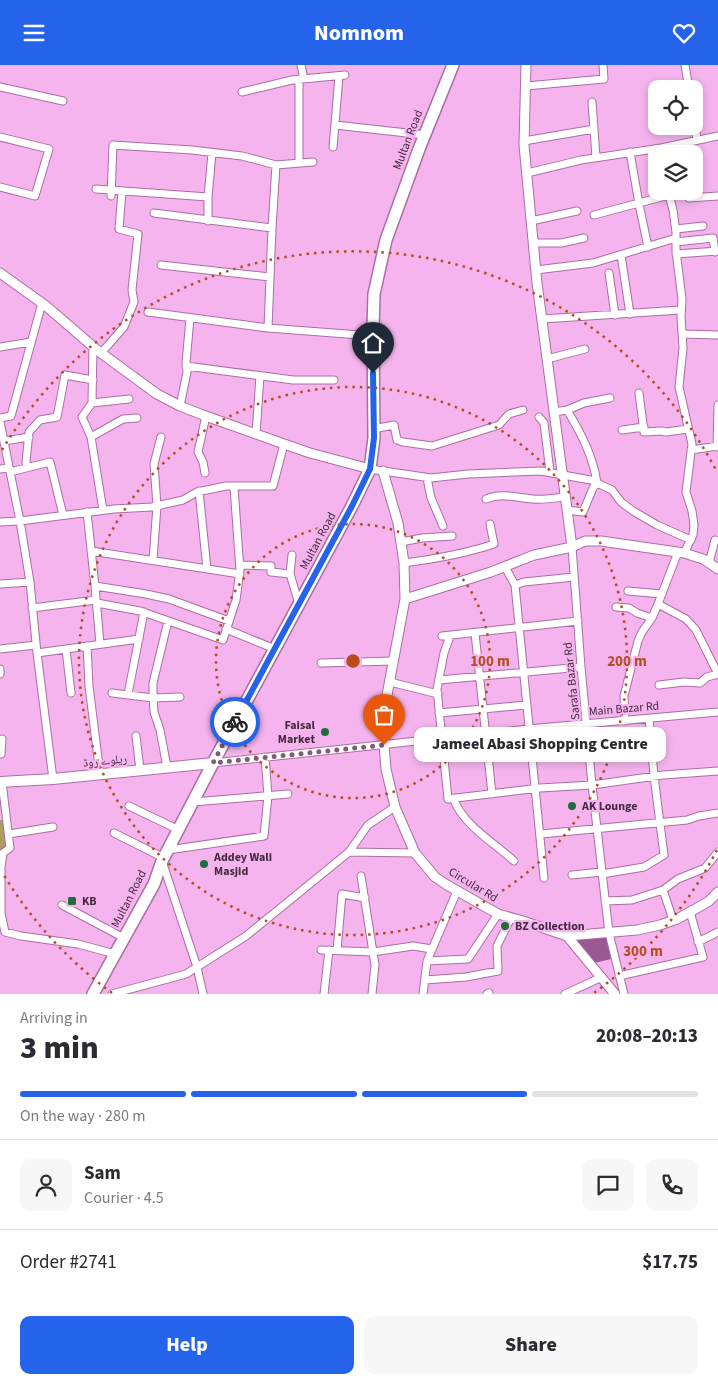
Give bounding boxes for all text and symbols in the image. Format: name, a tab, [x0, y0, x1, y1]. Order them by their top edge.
text: Nomnom	[314, 17, 404, 49]
icon: menu	[20, 19, 48, 47]
icon: heart	[670, 19, 698, 47]
map controls	[648, 80, 703, 200]
button: locate	[648, 80, 703, 135]
street label: Multan Road	[389, 108, 427, 172]
button: layers	[648, 145, 703, 200]
pin	[352, 322, 394, 373]
icon: home	[359, 329, 387, 357]
street label: Multan Road	[296, 509, 340, 573]
street label: Sarafa Bazar Rd	[559, 641, 585, 721]
text: 100 m	[470, 651, 510, 672]
text: 200 m	[607, 651, 647, 672]
centre of rings	[344, 652, 362, 670]
pin	[363, 694, 405, 745]
courier	[210, 697, 260, 747]
street label: Main Bazar Rd	[588, 697, 660, 721]
icon: bag	[370, 701, 398, 729]
icon: bike	[221, 708, 249, 736]
place label: Faisal Market	[278, 717, 316, 748]
marker: Faisal Market	[319, 726, 331, 738]
callout: Jameel Abasi Shopping Centre	[414, 727, 666, 763]
text: Jameel Abasi Shopping Centre	[432, 733, 648, 755]
street label: ریلوے روڈ	[82, 750, 128, 772]
place label: AK Lounge	[581, 798, 637, 815]
marker: AK Lounge	[566, 800, 578, 812]
place label: Addey Wali Masjid	[213, 849, 272, 880]
marker: Addey Wali Masjid	[198, 858, 210, 870]
street label: Circular Rd	[445, 864, 501, 906]
street label: Multan Road	[107, 867, 151, 931]
place label: KB	[82, 893, 97, 910]
marker: KB	[66, 895, 78, 907]
place label: BZ Collection	[515, 918, 585, 935]
marker: BZ Collection	[499, 920, 511, 932]
text: 300 m	[623, 941, 663, 962]
text: Arriving in	[20, 1007, 88, 1029]
text: 20:08–20:13	[596, 1023, 698, 1050]
text: 3 min	[20, 1025, 99, 1071]
text: On the way · 280 m	[20, 1105, 145, 1127]
button: person	[20, 1159, 72, 1211]
button: chat	[582, 1159, 634, 1211]
button: phone	[646, 1159, 698, 1211]
text: Sam	[84, 1160, 121, 1187]
text: Courier · 4.5	[84, 1187, 164, 1209]
text: Order #2741	[20, 1249, 117, 1276]
text: $17.75	[642, 1249, 698, 1276]
button: Help	[20, 1316, 354, 1374]
button: Share	[364, 1316, 698, 1374]

